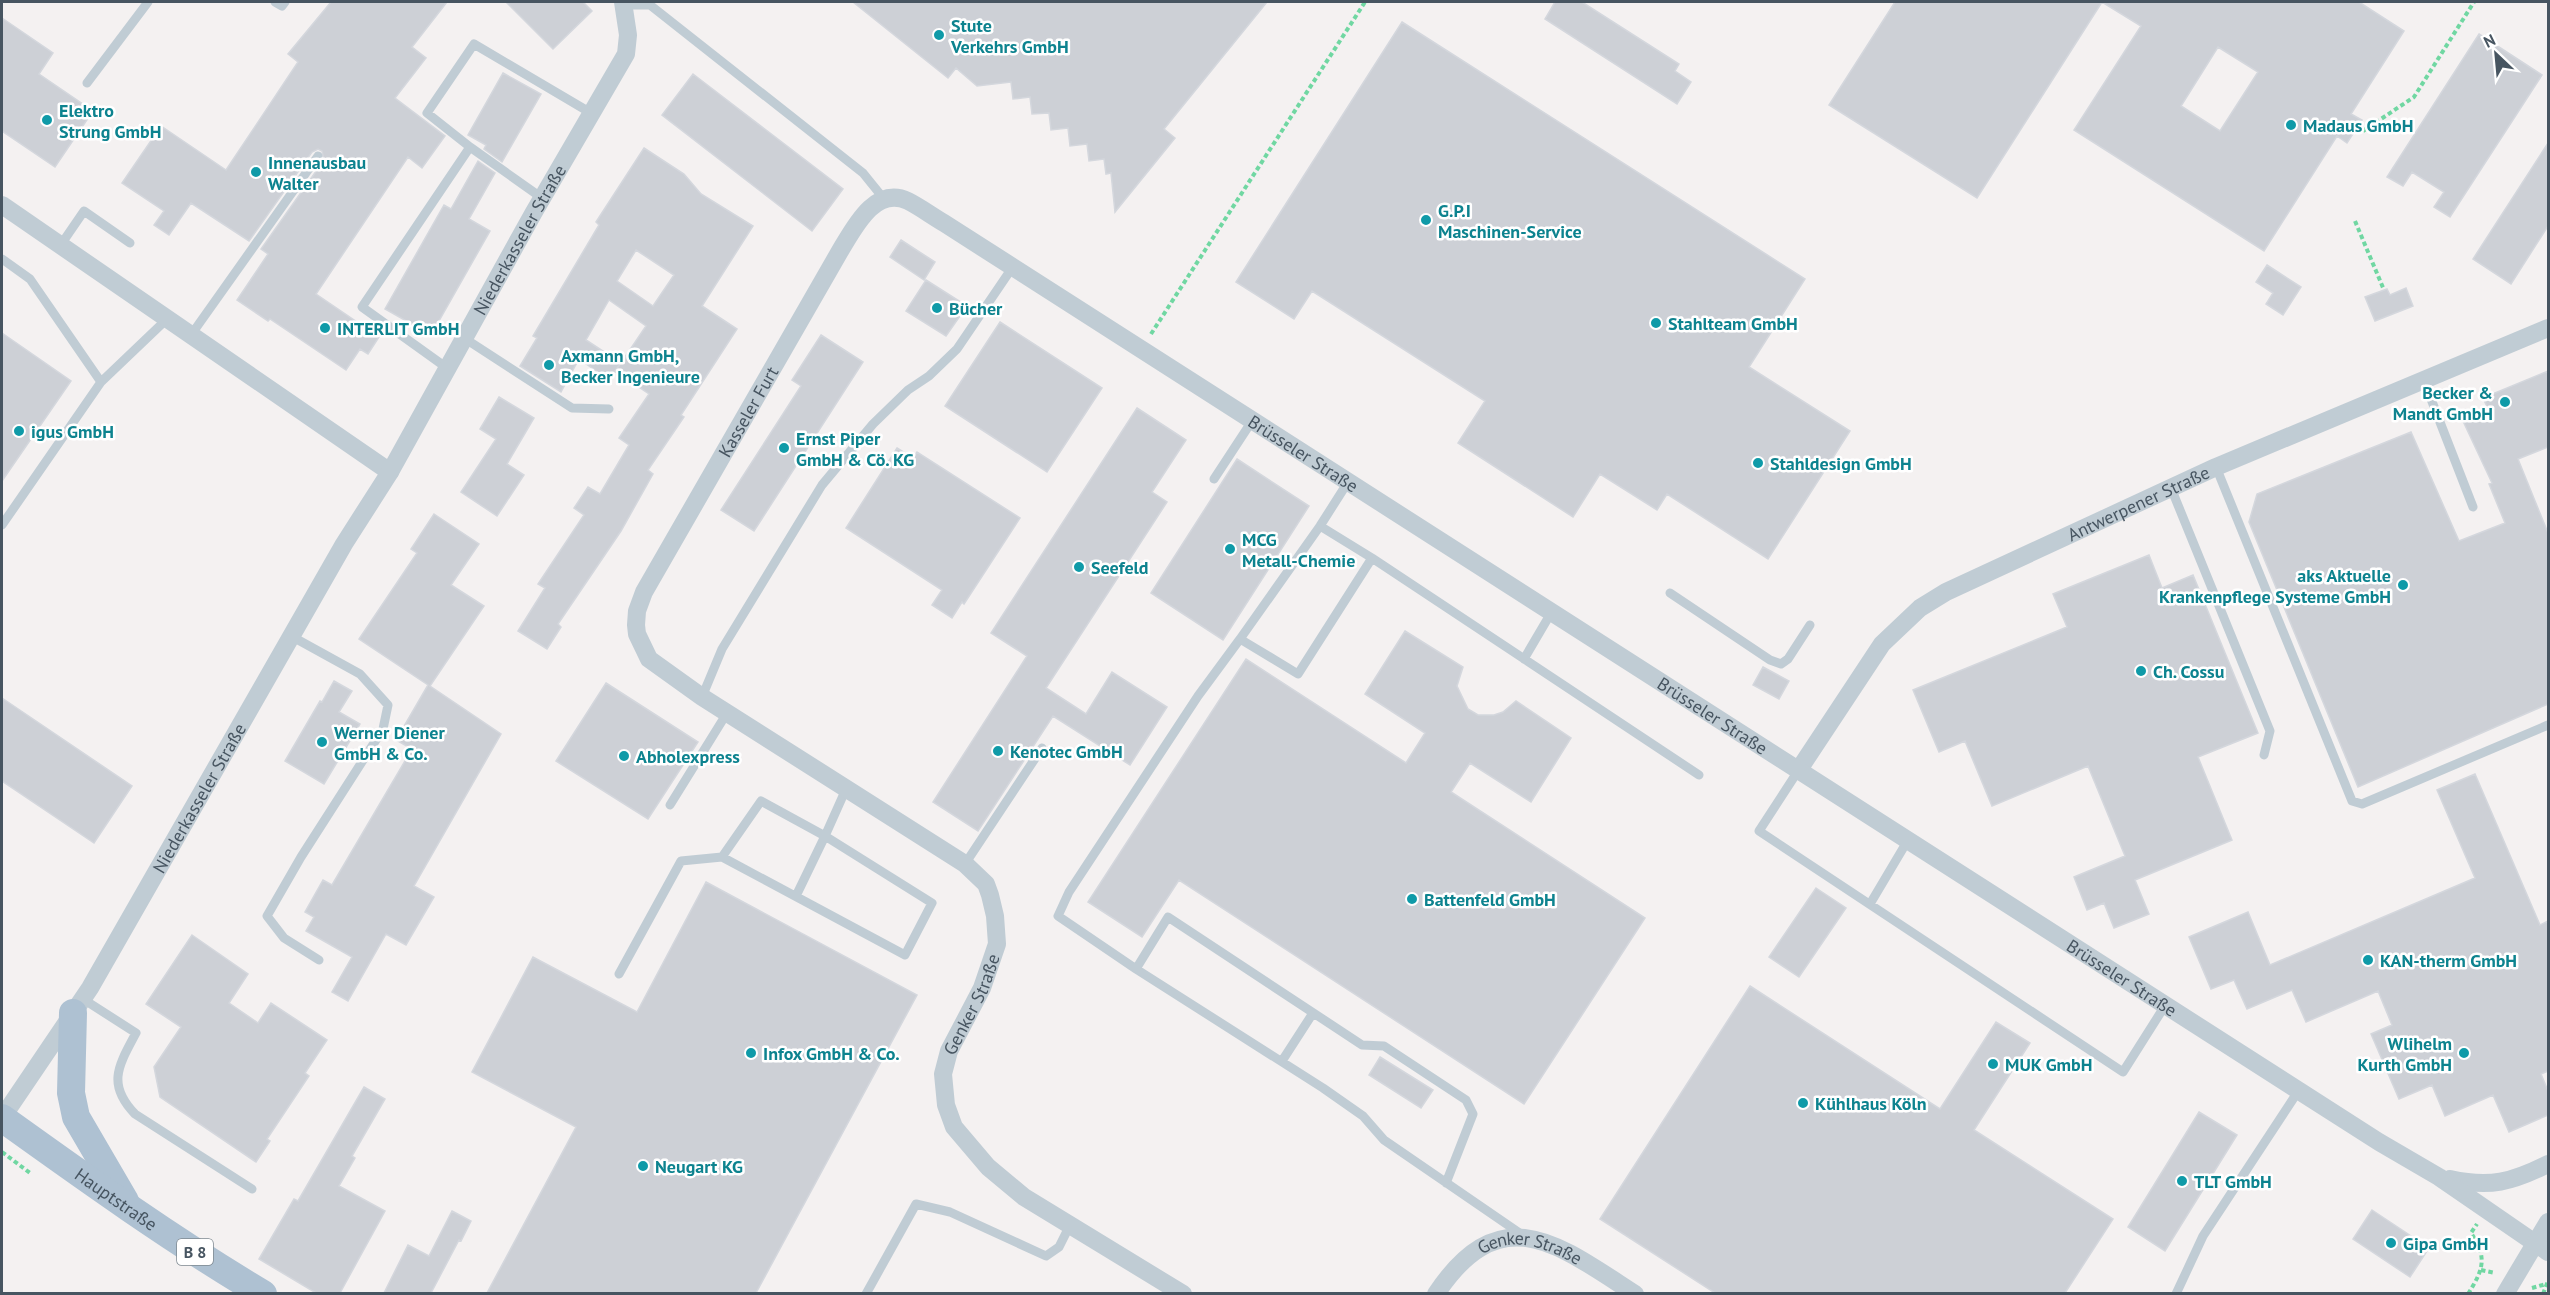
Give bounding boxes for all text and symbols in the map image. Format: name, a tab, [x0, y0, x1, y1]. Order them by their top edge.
place label: Stute Verkehrs GmbH	[950, 14, 1069, 58]
north arrow	[2466, 24, 2526, 84]
marker: Stute Verkehrs GmbH	[932, 28, 946, 42]
text: N	[2480, 29, 2499, 52]
place label: Elektro Strung GmbH	[59, 99, 161, 143]
marker: Elektro Strung GmbH	[40, 113, 54, 127]
place label: Madaus GmbH	[2303, 114, 2413, 137]
marker: Madaus GmbH	[2284, 118, 2298, 132]
place label: Innenausbau Walter	[268, 151, 366, 195]
street label: Niederkasseler Straße	[468, 160, 571, 319]
marker: Innenausbau Walter	[249, 165, 263, 179]
place label: G.P.I Maschinen-Service	[1438, 199, 1582, 243]
marker: G.P.I Maschinen-Service	[1419, 213, 1433, 227]
place label: Bücher	[949, 297, 1003, 320]
marker: Bücher	[930, 301, 944, 315]
place label: Stahlteam GmbH	[1668, 312, 1798, 335]
marker: Stahlteam GmbH	[1649, 316, 1663, 330]
place label: INTERLIT GmbH	[337, 317, 459, 340]
marker: INTERLIT GmbH	[318, 321, 332, 335]
place label: Axmann GmbH, Becker Ingenieure	[561, 344, 700, 388]
marker: Axmann GmbH, Becker Ingenieure	[542, 358, 556, 372]
street label: Kasseler Furt	[713, 362, 783, 461]
place label: Becker & Mandt GmbH	[2393, 381, 2493, 425]
marker: Becker & Mandt GmbH	[2498, 395, 2512, 409]
street label: Brüsseler Straße	[1244, 409, 1363, 497]
place label: igus GmbH	[31, 420, 114, 443]
marker: igus GmbH	[12, 424, 26, 438]
place label: Ernst Piper GmbH & Cö. KG	[796, 427, 914, 471]
marker: Ernst Piper GmbH & Cö. KG	[777, 441, 791, 455]
place label: Stahldesign GmbH	[1770, 452, 1912, 475]
marker: Stahldesign GmbH	[1751, 456, 1765, 470]
street label: Antwerpener Straße	[2063, 460, 2213, 546]
place label: MCG Metall-Chemie	[1242, 528, 1355, 572]
marker: MCG Metall-Chemie	[1223, 542, 1237, 556]
place label: Seefeld	[1091, 556, 1149, 579]
marker: Seefeld	[1072, 560, 1086, 574]
place label: aks Aktuelle Krankenpflege Systeme GmbH	[2159, 564, 2391, 608]
marker: aks Aktuelle Krankenpflege Systeme GmbH	[2396, 578, 2410, 592]
place label: Ch. Cossu	[2153, 660, 2224, 683]
marker: Ch. Cossu	[2134, 664, 2148, 678]
street label: Brüsseler Straße	[1653, 672, 1772, 759]
street label: Niederkasseler Straße	[147, 719, 251, 877]
place label: Werner Diener GmbH & Co.	[334, 721, 445, 765]
marker: Werner Diener GmbH & Co.	[315, 735, 329, 749]
place label: Kenotec GmbH	[1010, 740, 1123, 763]
marker: Kenotec GmbH	[991, 744, 1005, 758]
place label: Abholexpress	[636, 745, 740, 768]
marker: Abholexpress	[617, 749, 631, 763]
place label: Battenfeld GmbH	[1424, 888, 1556, 911]
marker: Battenfeld GmbH	[1405, 892, 1419, 906]
street label: Brüsseler Straße	[2063, 934, 2182, 1021]
place label: KAN-therm GmbH	[2380, 949, 2517, 972]
street label: Genker Straße	[938, 951, 1004, 1059]
marker: KAN-therm GmbH	[2361, 953, 2375, 967]
place label: Wlihelm Kurth GmbH	[2357, 1032, 2452, 1076]
place label: Infox GmbH & Co.	[763, 1042, 900, 1065]
marker: Infox GmbH & Co.	[744, 1046, 758, 1060]
marker: Wlihelm Kurth GmbH	[2457, 1046, 2471, 1060]
place label: MUK GmbH	[2005, 1053, 2092, 1076]
marker: MUK GmbH	[1986, 1057, 2000, 1071]
place label: Kühlhaus Köln	[1815, 1092, 1927, 1115]
marker: Kühlhaus Köln	[1796, 1096, 1810, 1110]
place label: Neugart KG	[655, 1155, 743, 1178]
marker: Neugart KG	[636, 1159, 650, 1173]
street label: Hauptstraße	[71, 1162, 162, 1235]
place label: TLT GmbH	[2194, 1170, 2272, 1193]
marker: TLT GmbH	[2175, 1174, 2189, 1188]
street label: Genker Straße	[1473, 1226, 1587, 1270]
place label: Gipa GmbH	[2403, 1232, 2489, 1255]
marker: Gipa GmbH	[2384, 1236, 2398, 1250]
road number: B 8	[177, 1239, 213, 1265]

